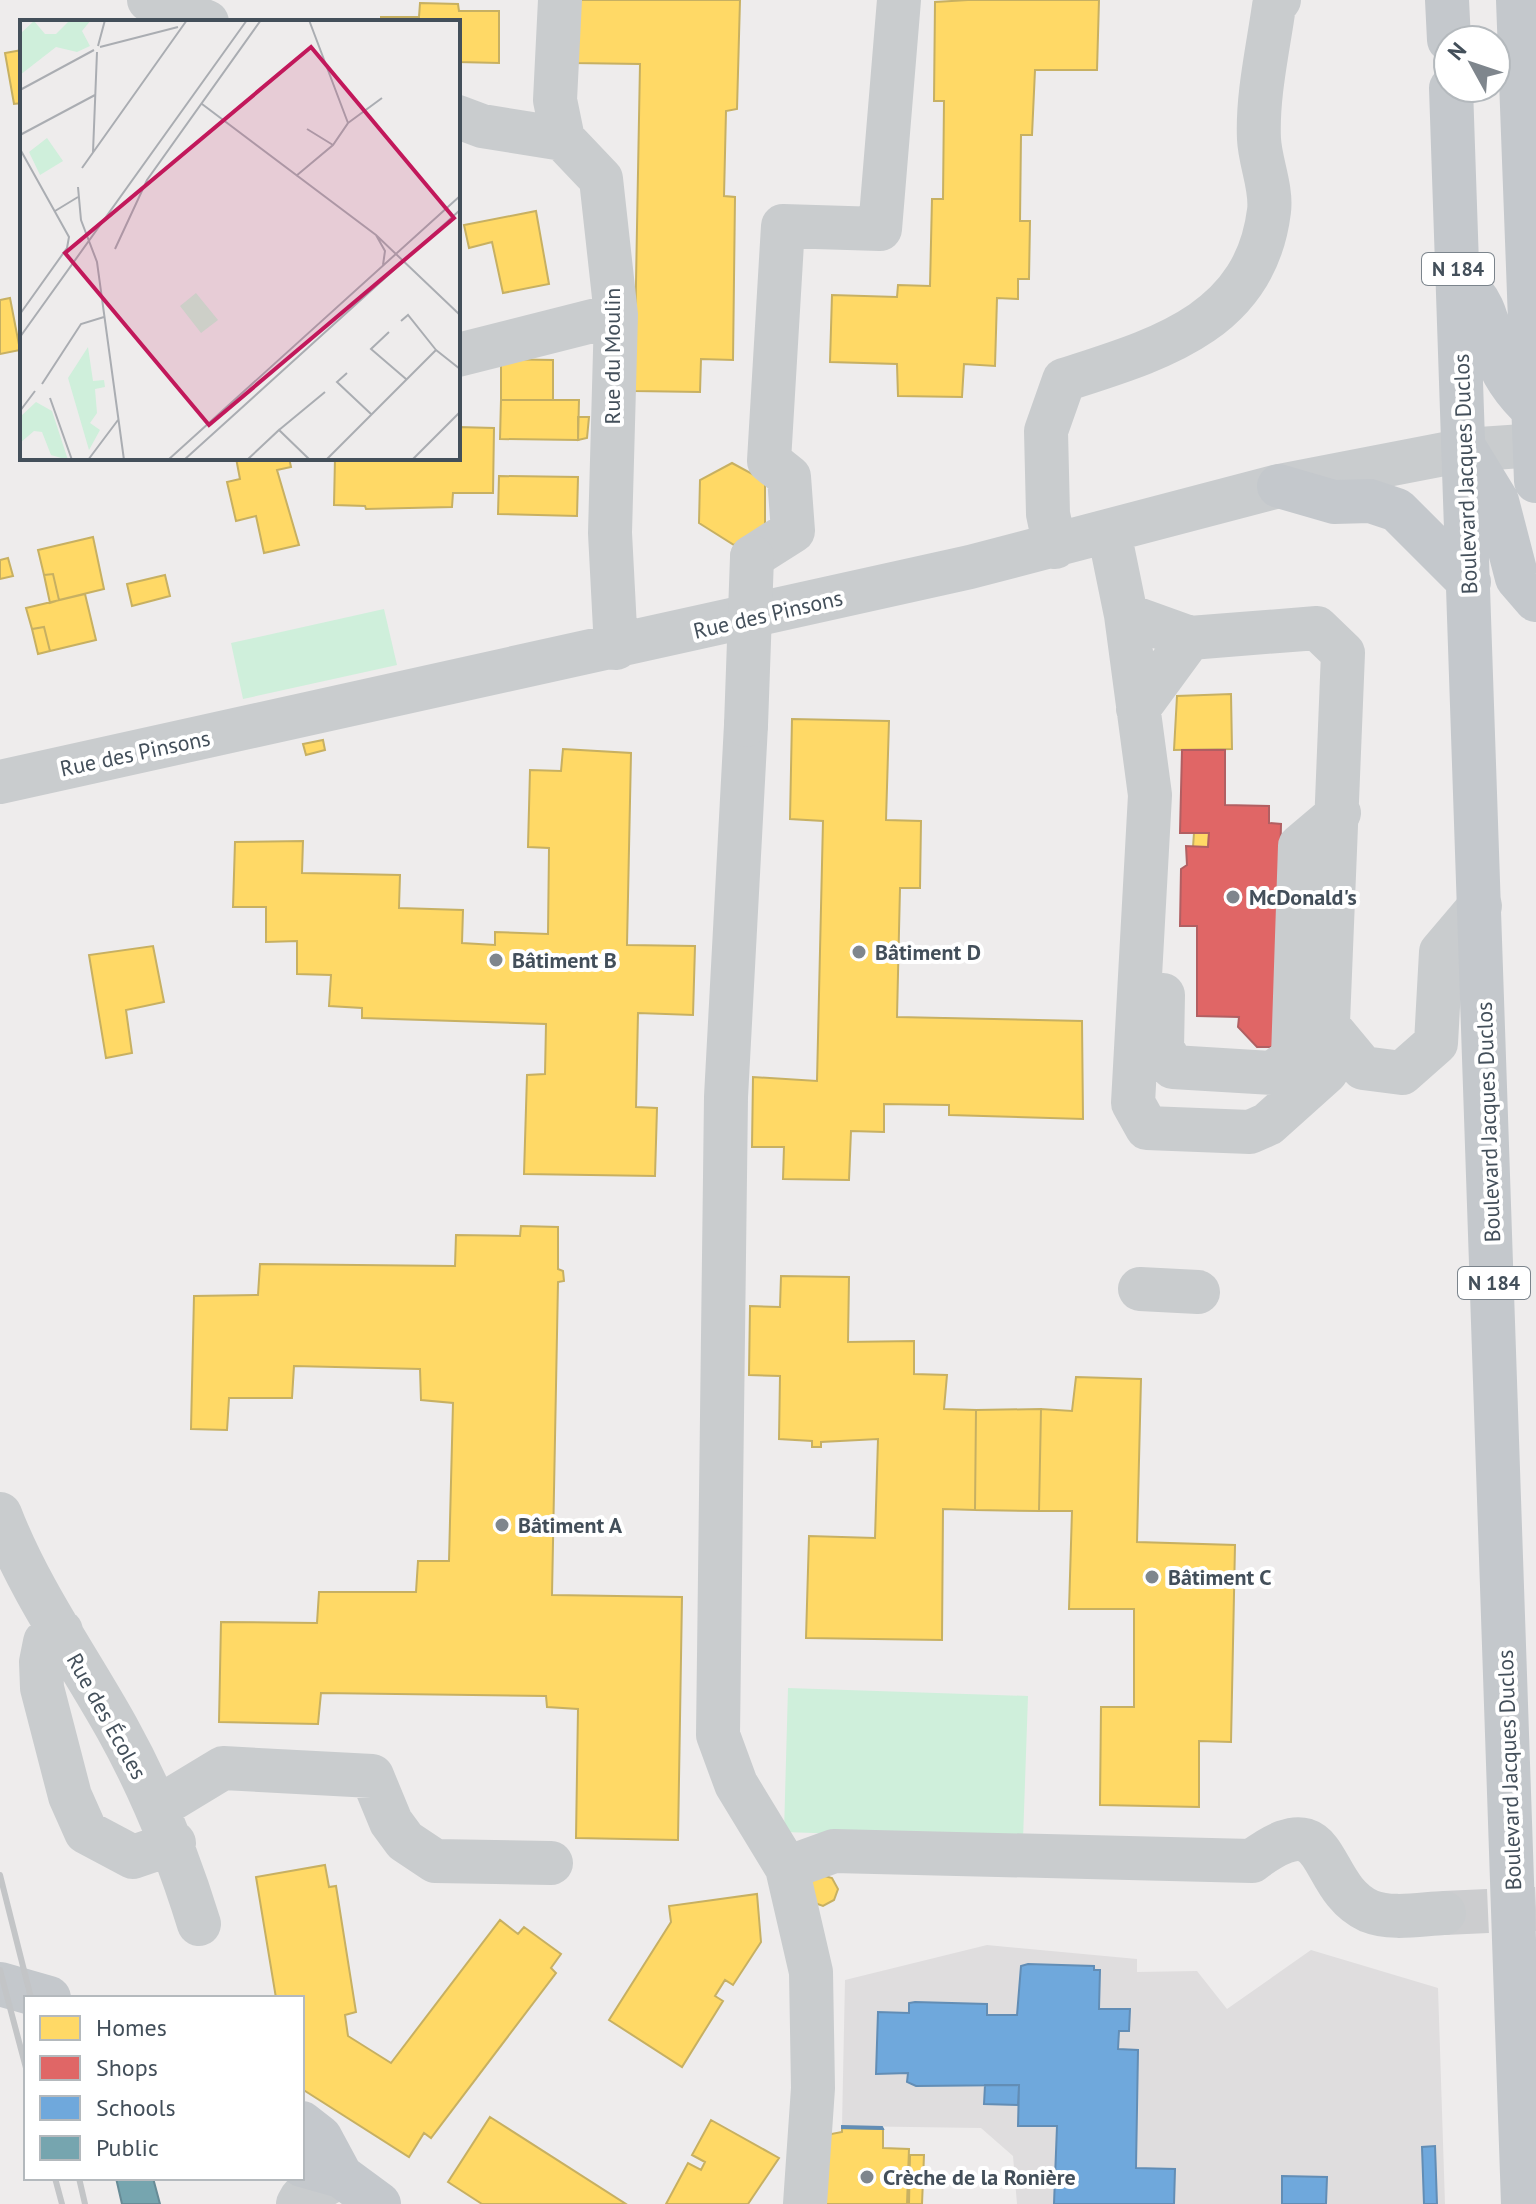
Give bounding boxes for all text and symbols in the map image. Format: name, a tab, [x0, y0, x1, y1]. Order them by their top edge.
inset map	[20, 20, 460, 460]
north arrow	[1432, 24, 1512, 104]
text: N	[1441, 37, 1472, 66]
road number: N 184	[1422, 253, 1494, 285]
street label: Rue du Moulin	[598, 288, 626, 424]
street label: Boulevard Jacques Duclos	[1447, 353, 1483, 595]
street label: Rue des Pinsons	[691, 583, 845, 645]
street label: Rue des Pinsons	[57, 723, 213, 783]
place label: McDonald's	[1249, 883, 1357, 911]
marker: McDonald's	[1224, 888, 1242, 906]
place label: Bâtiment D	[875, 938, 981, 966]
marker: Bâtiment D	[850, 943, 868, 961]
place label: Bâtiment B	[512, 946, 617, 974]
marker: Bâtiment B	[487, 951, 505, 969]
street label: Boulevard Jacques Duclos	[1470, 1001, 1506, 1243]
road number: N 184	[1458, 1267, 1530, 1299]
place label: Bâtiment A	[518, 1511, 623, 1539]
marker: Bâtiment A	[493, 1516, 511, 1534]
place label: Bâtiment C	[1168, 1563, 1272, 1591]
marker: Bâtiment C	[1143, 1568, 1161, 1586]
street label: Rue des Écoles	[61, 1648, 153, 1784]
street label: Boulevard Jacques Duclos	[1491, 1649, 1527, 1891]
legend	[24, 1996, 304, 2180]
text: Homes	[96, 2012, 167, 2043]
text: Shops	[96, 2052, 158, 2083]
text: Schools	[96, 2092, 176, 2123]
text: Public	[96, 2132, 159, 2163]
place label: Crèche de la Ronière	[883, 2163, 1076, 2191]
marker: Crèche de la Ronière	[858, 2168, 876, 2186]

